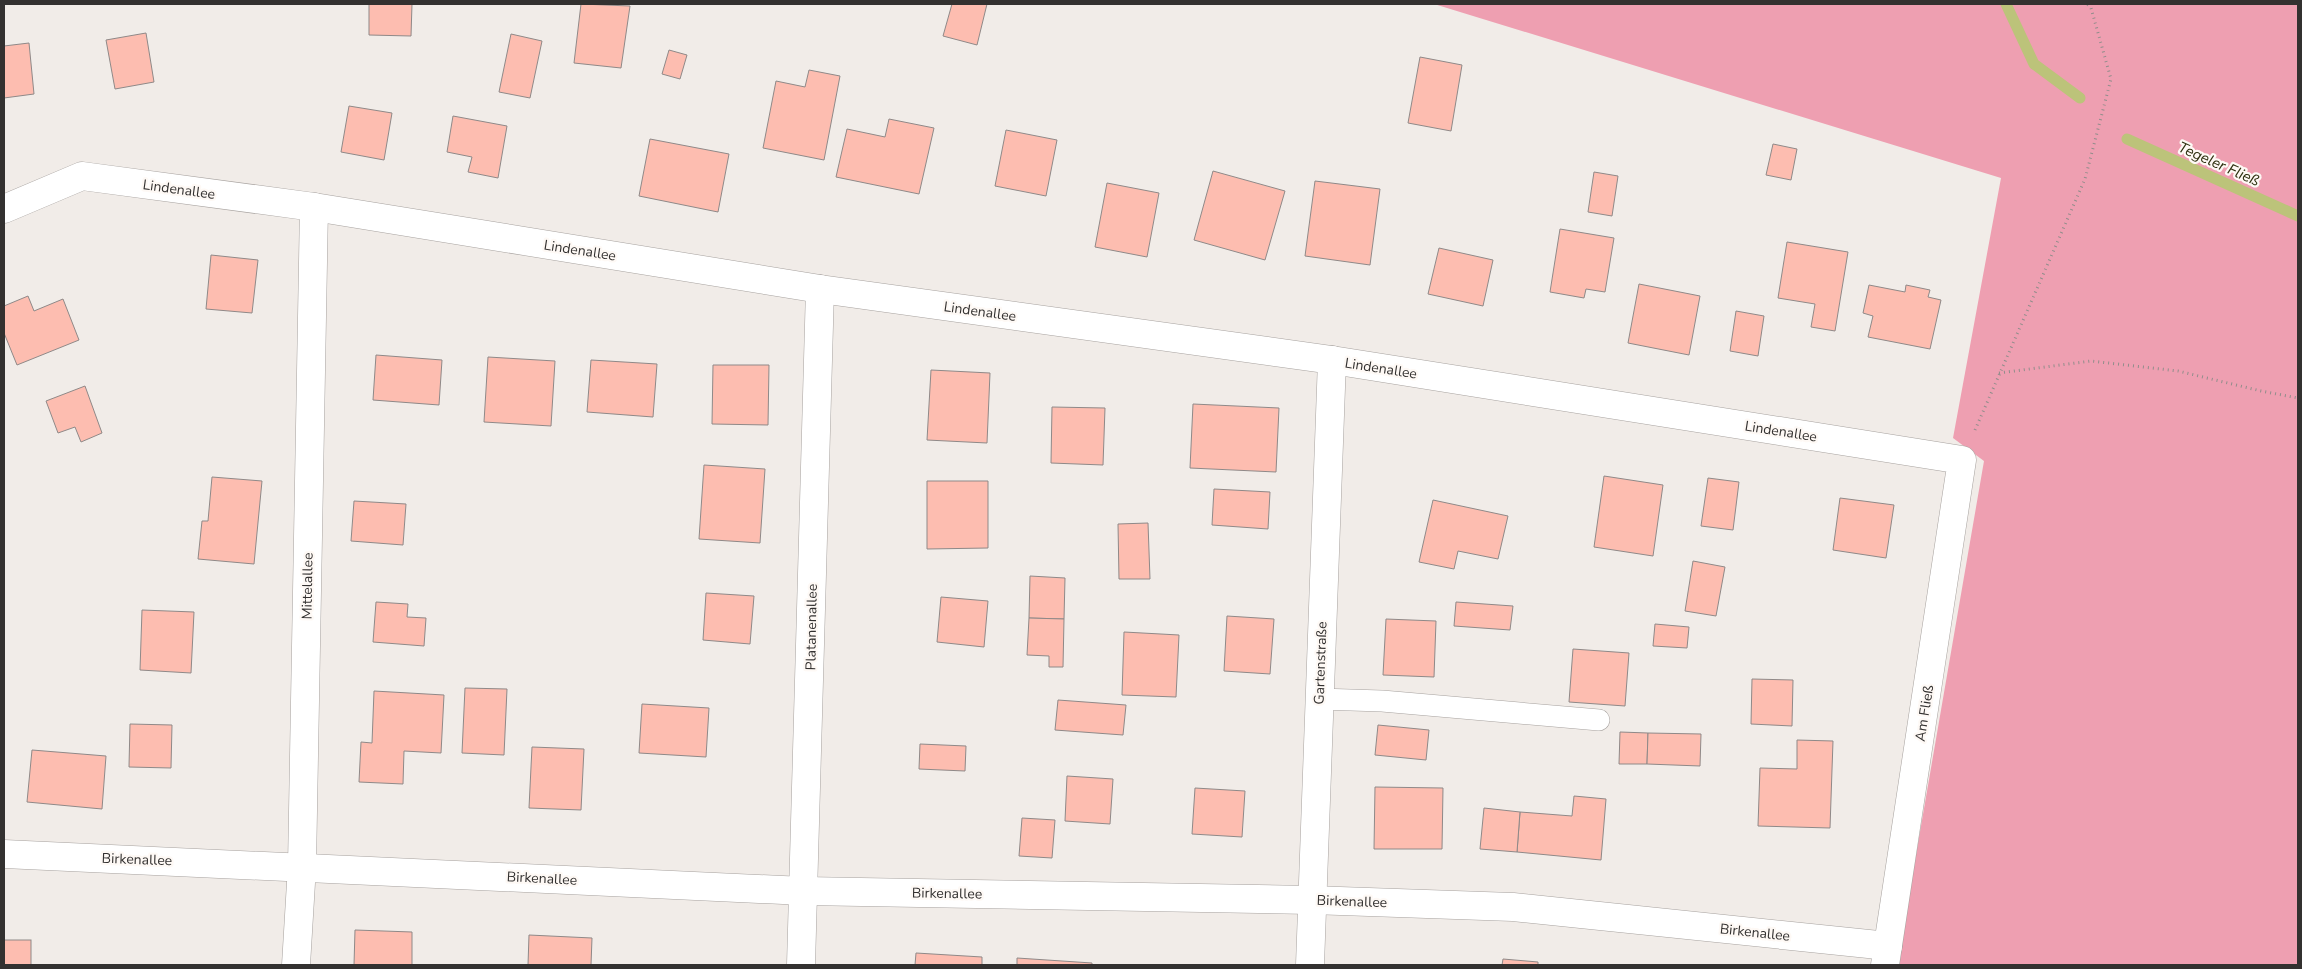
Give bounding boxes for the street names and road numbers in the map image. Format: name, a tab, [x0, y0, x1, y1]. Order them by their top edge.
street label: Lindenallee	[142, 175, 216, 204]
street label: Lindenallee	[542, 235, 617, 266]
street label: Lindenallee	[943, 297, 1017, 326]
street label: Lindenallee	[1343, 353, 1418, 384]
street label: Lindenallee	[1743, 416, 1818, 447]
street label: Mittelallee	[297, 552, 318, 620]
street label: Platanenallee	[801, 584, 822, 670]
street label: Gartenstraße	[1310, 621, 1331, 705]
street label: Am Fließ	[1911, 683, 1938, 743]
street label: Birkenallee	[101, 849, 173, 870]
street label: Birkenallee	[506, 867, 578, 890]
street label: Birkenallee	[912, 883, 982, 904]
street label: Birkenallee	[1316, 891, 1388, 912]
street label: Birkenallee	[1719, 919, 1791, 946]

